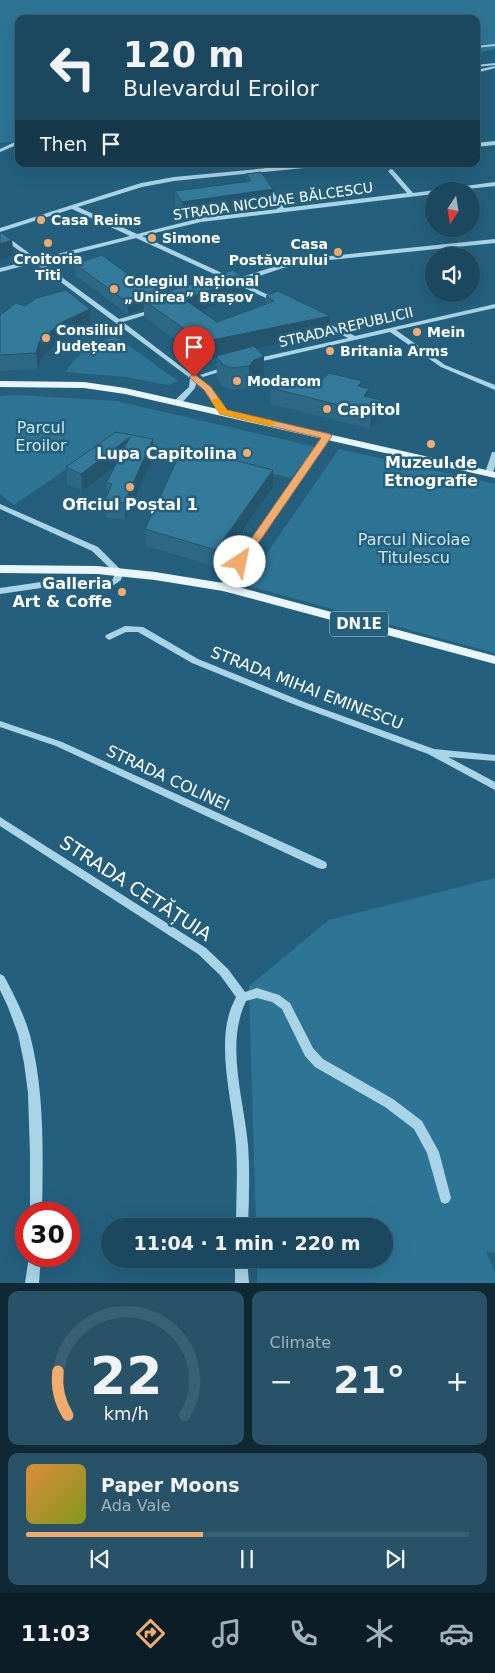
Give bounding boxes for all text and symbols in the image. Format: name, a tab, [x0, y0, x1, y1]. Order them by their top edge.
icon: left	[40, 35, 105, 100]
text: 120 m	[123, 35, 245, 75]
text: Bulevardul Eroilor	[123, 76, 319, 101]
icon: arrive	[97, 130, 125, 158]
text: Then	[40, 133, 87, 155]
street label: STRADA NICOLAE BĂLCESCU	[172, 178, 374, 223]
north arrow	[425, 182, 480, 238]
map controls	[425, 182, 480, 302]
place label: Casa Reims	[51, 212, 141, 228]
marker: Casa Reims	[35, 214, 47, 226]
place label: Simone	[162, 230, 221, 246]
marker: Simone	[146, 232, 158, 244]
place label: Casa Postăvarului	[229, 236, 328, 268]
marker: Croitoria Titi	[42, 237, 54, 249]
marker: Casa Postăvarului	[332, 246, 344, 258]
button: sound	[425, 247, 480, 302]
place label: Croitoria Titi	[13, 251, 83, 283]
place label: Colegiul Național „Unirea” Brașov	[124, 273, 259, 306]
marker: Colegiul Național „Unirea” Brașov	[108, 283, 120, 295]
street label: STRADA REPUBLICII	[277, 304, 415, 350]
place label: Consiliul Județean	[55, 322, 126, 355]
place label: Mein	[427, 324, 465, 340]
pin	[173, 326, 215, 377]
marker: Mein	[411, 326, 423, 338]
marker: Consiliul Județean	[40, 332, 52, 344]
icon: arrive	[180, 333, 208, 361]
place label: Britania Arms	[340, 343, 448, 359]
marker: Britania Arms	[324, 345, 336, 357]
place label: Modarom	[247, 373, 321, 389]
marker: Modarom	[231, 375, 243, 387]
place label: Capitol	[337, 400, 401, 419]
marker: Capitol	[321, 403, 333, 415]
park label: Parcul Eroilor	[15, 418, 67, 455]
marker: Muzeul de Etnografie	[425, 438, 437, 450]
place label: Lupa Capitolina	[96, 444, 237, 463]
marker: Lupa Capitolina	[241, 447, 253, 459]
place label: Muzeul de Etnografie	[384, 453, 478, 490]
marker: Oficiul Poștal 1	[124, 481, 136, 493]
place label: Oficiul Poștal 1	[62, 495, 198, 514]
park label: Parcul Nicolae Titulescu	[358, 530, 470, 567]
position arrow	[213, 535, 265, 587]
place label: Galleria Art & Coffe	[12, 574, 112, 611]
marker: Galleria Art & Coffe	[116, 586, 128, 598]
road number: DN1E	[330, 612, 388, 636]
street label: STRADA MIHAI EMINESCU	[208, 642, 406, 734]
street label: STRADA COLINEI	[103, 741, 233, 815]
street label: STRADA CETĂȚUIA	[55, 830, 217, 946]
speed limit sign: 30	[15, 1202, 80, 1267]
text: 11:04 · 1 min · 220 m	[133, 1232, 361, 1254]
text: Climate	[270, 1333, 331, 1352]
text: 22	[90, 1346, 162, 1406]
text: 21°	[333, 1358, 405, 1402]
text: −	[270, 1365, 293, 1398]
text: +	[446, 1365, 469, 1398]
text: km/h	[103, 1403, 148, 1424]
text: Paper Moons	[101, 1474, 240, 1496]
text: Ada Vale	[101, 1496, 171, 1515]
icon: previous	[86, 1545, 114, 1573]
icon: pause	[233, 1545, 261, 1573]
icon: next	[381, 1545, 409, 1573]
icon: directions	[133, 1616, 168, 1651]
icon: music	[209, 1616, 244, 1651]
icon: phone	[286, 1616, 321, 1651]
icon: climate	[362, 1616, 397, 1651]
icon: car	[439, 1616, 474, 1651]
text: 11:03	[21, 1621, 91, 1646]

